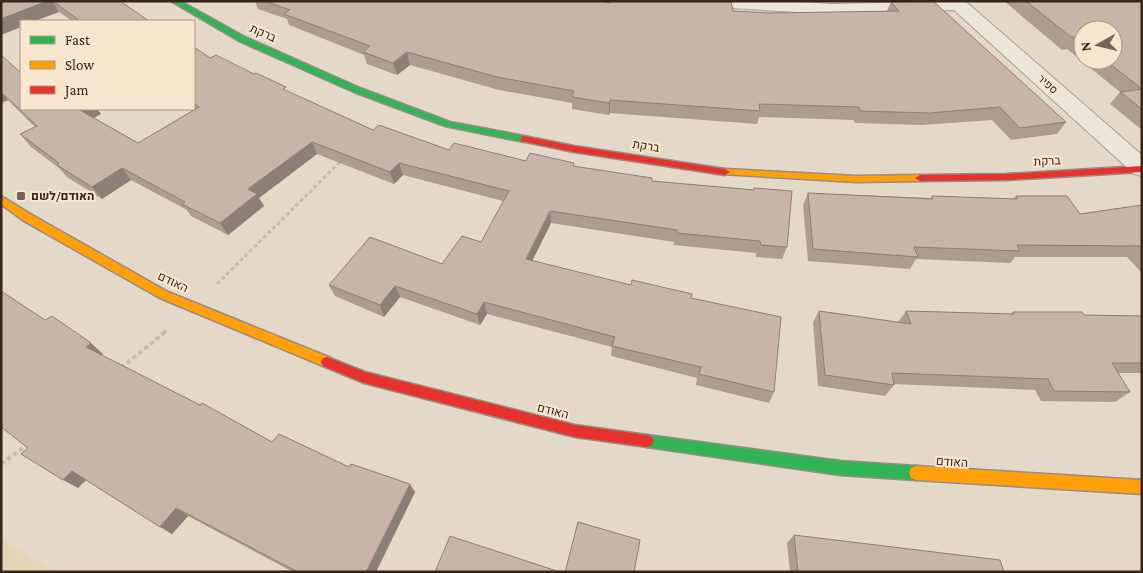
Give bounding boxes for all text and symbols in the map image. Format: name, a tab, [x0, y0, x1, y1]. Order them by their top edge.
legend	[20, 20, 195, 110]
north arrow	[1073, 20, 1123, 70]
street label: ברקת	[248, 21, 279, 45]
text: Fast	[65, 32, 91, 48]
text: N	[1076, 41, 1094, 53]
text: Slow	[65, 57, 95, 73]
street label: ספיר	[1036, 72, 1060, 96]
text: Jam	[63, 82, 88, 99]
street label: ברקת	[631, 137, 661, 155]
street label: ברקת	[1033, 153, 1062, 169]
place label: האודם/לשם	[31, 189, 95, 203]
marker: האודם/לשם	[15, 190, 27, 202]
street label: האודם	[155, 269, 191, 295]
street label: האודם	[536, 400, 570, 422]
street label: האודם	[935, 454, 969, 470]

